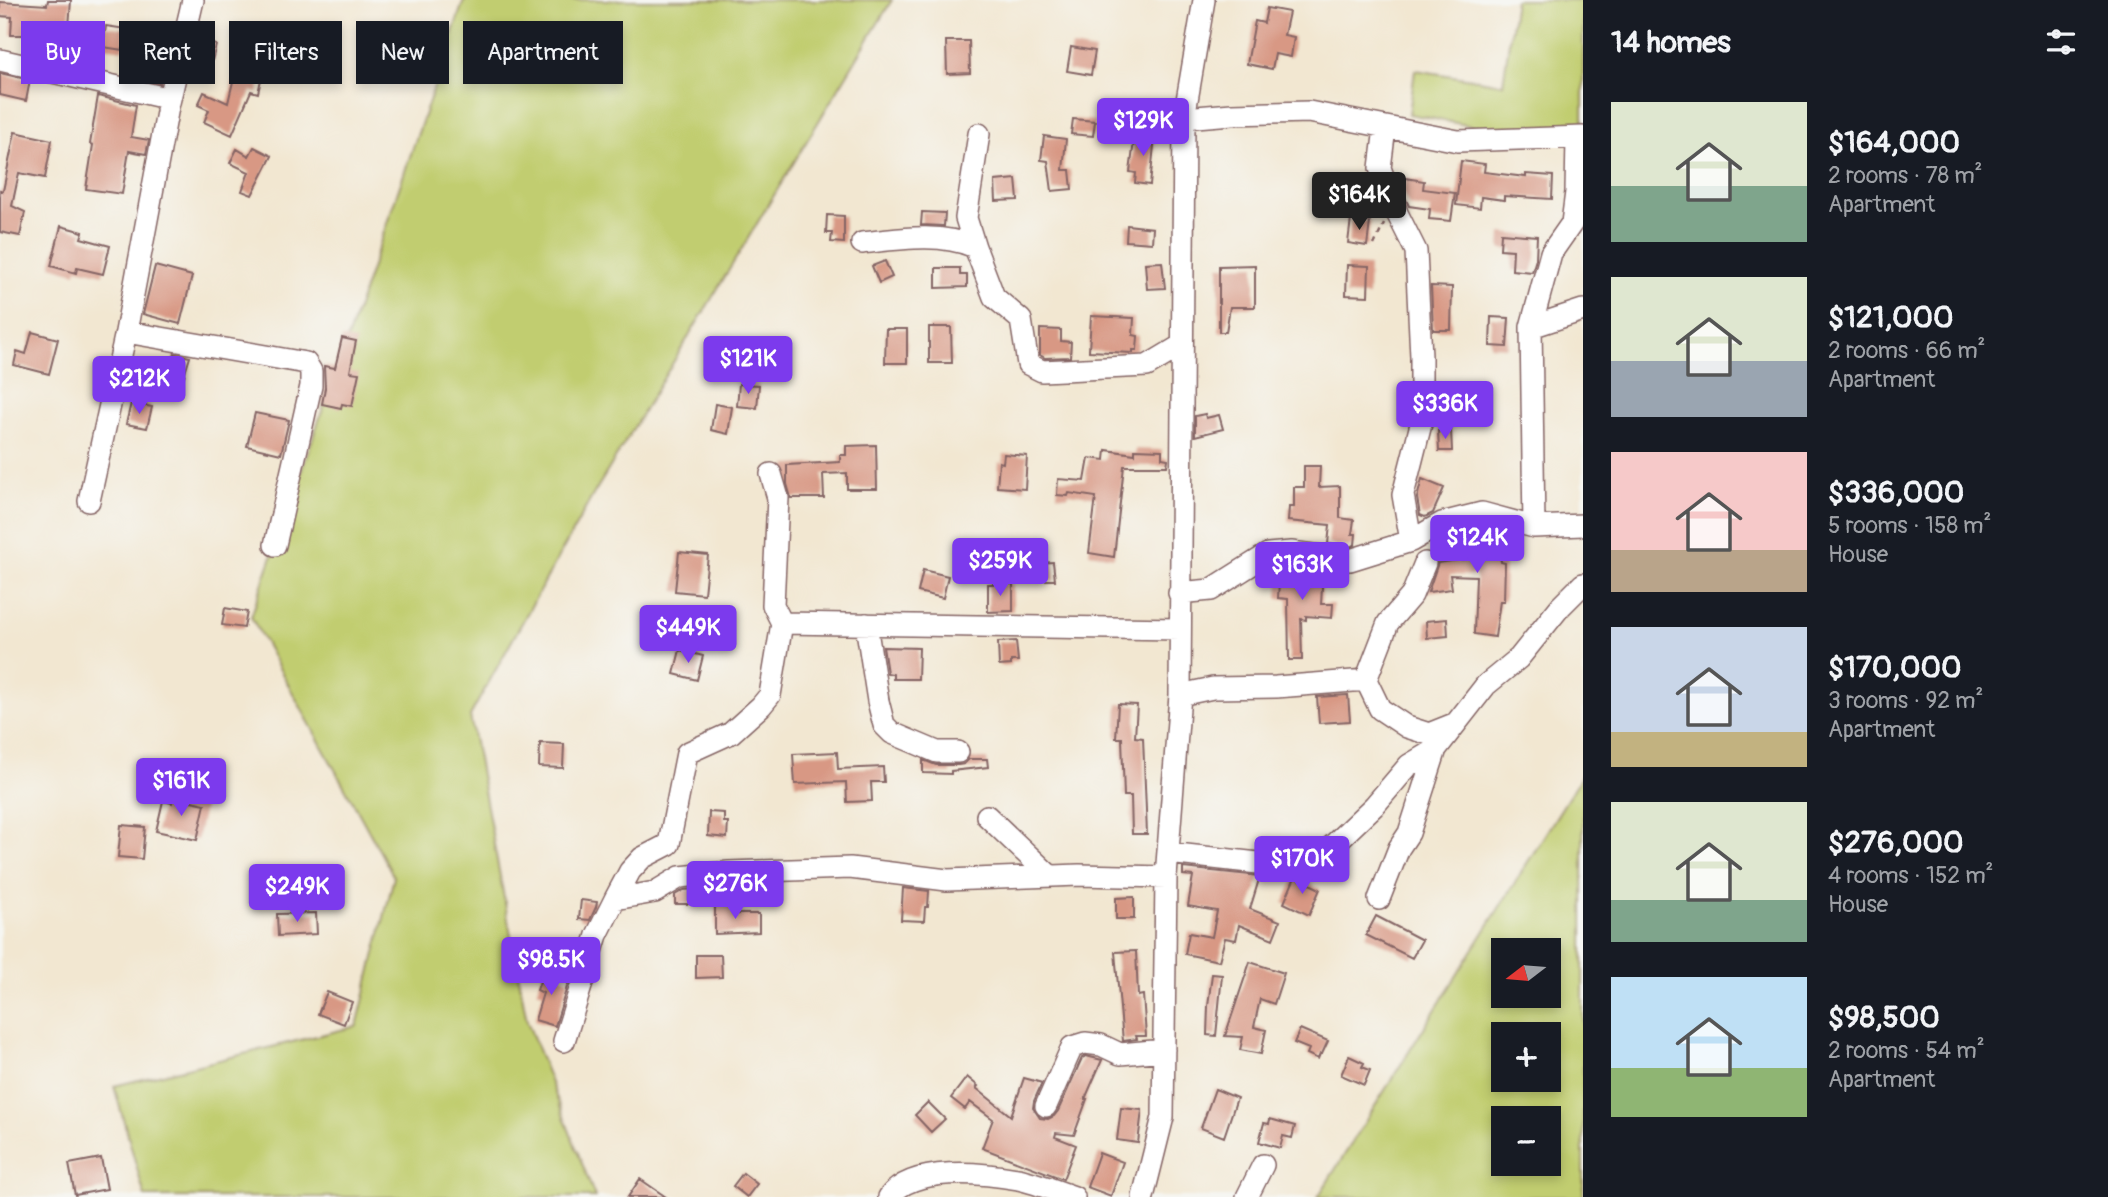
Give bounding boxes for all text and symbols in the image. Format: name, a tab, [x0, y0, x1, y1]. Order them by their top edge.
chip: Buy	[21, 21, 105, 84]
chip: Rent	[119, 21, 215, 84]
chip: Filters	[229, 21, 342, 84]
chip: New	[356, 21, 449, 84]
chip: Apartment	[463, 21, 623, 84]
icon: filters	[2042, 23, 2080, 61]
text: 14 homes	[1611, 24, 1731, 61]
pin: $129K	[1094, 99, 1192, 158]
text: $129K	[1113, 106, 1173, 135]
text: $164,000	[1828, 124, 1960, 161]
icon: home	[1667, 130, 1751, 214]
text: 2 rooms · 78 m²	[1828, 161, 1982, 190]
pin: $164K	[1310, 173, 1408, 232]
text: $164K	[1328, 180, 1390, 209]
text: Apartment	[1828, 190, 1935, 219]
text: $121,000	[1828, 299, 1954, 336]
icon: home	[1667, 305, 1751, 389]
pin: $121K	[699, 336, 797, 396]
text: 2 rooms · 66 m²	[1828, 336, 1985, 365]
text: $121K	[719, 344, 777, 373]
pin: $212K	[90, 356, 188, 416]
text: $212K	[108, 364, 170, 393]
text: Apartment	[1828, 365, 1935, 394]
pin: $336K	[1396, 382, 1494, 441]
text: $336K	[1412, 389, 1478, 418]
text: $336,000	[1828, 474, 1964, 511]
icon: home	[1667, 480, 1751, 564]
text: 5 rooms · 158 m²	[1828, 511, 1991, 540]
pin: $124K	[1428, 516, 1526, 575]
text: $124K	[1446, 523, 1508, 552]
pin: $259K	[951, 538, 1049, 598]
text: House	[1828, 540, 1888, 569]
pin: $163K	[1253, 542, 1351, 602]
text: $259K	[968, 546, 1032, 575]
text: $163K	[1271, 550, 1333, 579]
pin: $449K	[639, 606, 737, 665]
text: $449K	[656, 613, 720, 642]
text: $170,000	[1828, 649, 1961, 686]
icon: home	[1667, 655, 1751, 739]
text: 3 rooms · 92 m²	[1828, 686, 1983, 715]
text: Apartment	[1828, 715, 1935, 744]
pin: $161K	[132, 758, 230, 818]
text: $161K	[152, 766, 210, 795]
text: $276,000	[1828, 824, 1963, 861]
icon: home	[1667, 830, 1751, 914]
pin: $170K	[1253, 836, 1351, 896]
text: $170K	[1270, 844, 1334, 873]
text: 4 rooms · 152 m²	[1828, 861, 1994, 890]
pin: $276K	[686, 862, 784, 921]
pin: $249K	[248, 864, 346, 924]
text: $276K	[703, 869, 767, 898]
text: $249K	[265, 872, 329, 901]
text: House	[1828, 890, 1888, 919]
pin: $98.5K	[494, 937, 608, 997]
north arrow	[1491, 938, 1561, 1008]
map controls	[1491, 938, 1561, 1176]
text: $98.5K	[517, 945, 585, 974]
text: $98,500	[1828, 999, 1940, 1036]
icon: home	[1667, 1005, 1751, 1089]
button: +	[1491, 1022, 1561, 1092]
text: 2 rooms · 54 m²	[1828, 1036, 1985, 1065]
text: Apartment	[1828, 1065, 1935, 1094]
button: −	[1491, 1106, 1561, 1176]

